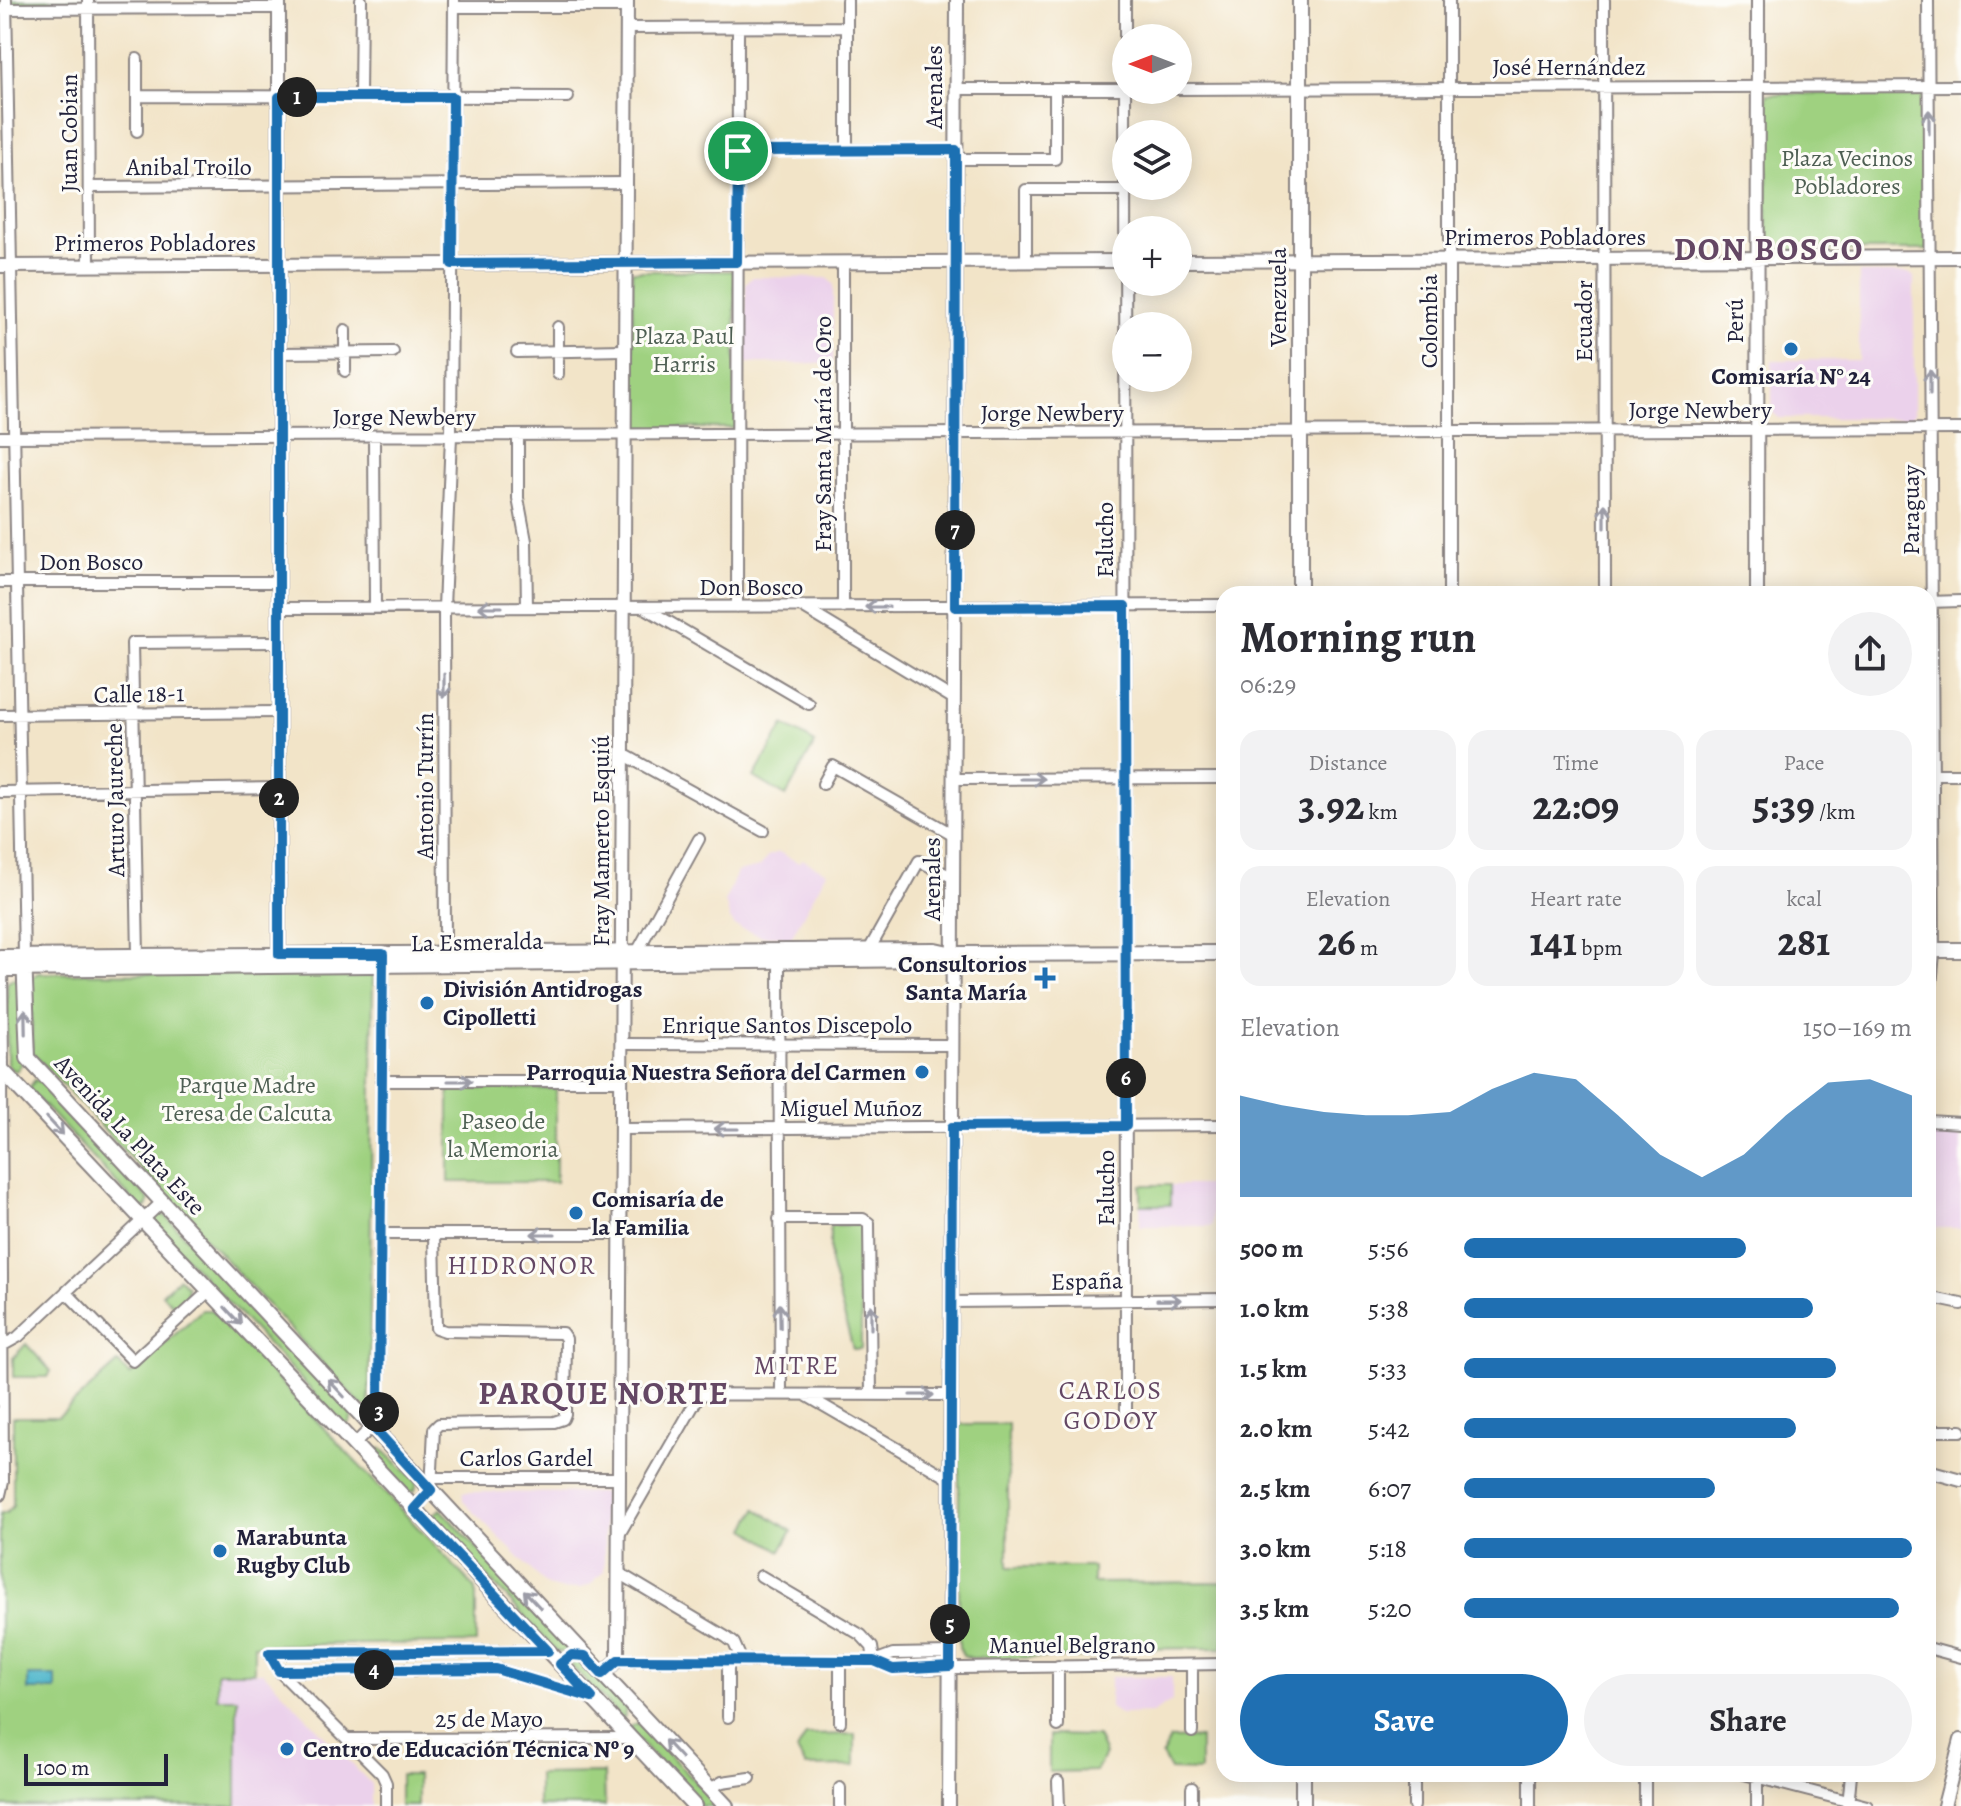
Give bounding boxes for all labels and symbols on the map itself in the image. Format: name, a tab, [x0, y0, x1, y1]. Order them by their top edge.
north arrow	[1112, 24, 1192, 104]
street label: Arenales	[918, 45, 950, 130]
street label: José Hernández	[1492, 51, 1646, 83]
street label: Juan Cobian	[53, 74, 85, 193]
pin: 1	[277, 77, 317, 117]
one-way arrow	[1921, 109, 1937, 136]
pin	[704, 117, 772, 185]
park label: Plaza Vecinos Pobladores	[1781, 142, 1913, 202]
street label: Anibal Troilo	[125, 151, 252, 183]
street label: Primeros Pobladores	[1444, 221, 1646, 253]
street label: Primeros Pobladores	[54, 227, 256, 259]
district label: DON BOSCO	[1674, 227, 1864, 271]
street label: Venezuela	[1262, 247, 1294, 348]
street label: Colombia	[1413, 273, 1445, 368]
street label: Ecuador	[1568, 280, 1600, 362]
street label: Perú	[1719, 298, 1751, 344]
street label: Fray Santa María de Oro	[807, 316, 839, 552]
park label: Plaza Paul Harris	[634, 320, 734, 380]
marker: Comisaría N° 24	[1782, 340, 1800, 358]
place label: Comisaría N° 24	[1711, 360, 1871, 392]
one-way arrow	[1923, 369, 1938, 396]
street label: Jorge Newbery	[1628, 394, 1772, 426]
street label: Jorge Newbery	[980, 397, 1124, 429]
street label: Jorge Newbery	[332, 401, 476, 433]
street label: Paraguay	[1895, 464, 1927, 555]
street label: Falucho	[1089, 502, 1121, 578]
one-way arrow	[1597, 503, 1613, 530]
pin: 7	[935, 510, 975, 550]
street label: Don Bosco	[39, 546, 143, 578]
street label: Don Bosco	[699, 571, 803, 603]
one-way arrow	[477, 599, 504, 615]
one-way arrow	[864, 599, 891, 615]
one-way arrow	[437, 672, 452, 699]
street label: Calle 18-1	[93, 677, 185, 711]
street label: Antonio Turrín	[409, 713, 441, 860]
street label: Arturo Jaureche	[98, 723, 132, 878]
street label: Fray Mamerto Esquiú	[585, 735, 617, 947]
one-way arrow	[1018, 771, 1045, 786]
pin: 2	[259, 778, 299, 818]
street label: Arenales	[916, 837, 948, 922]
street label: La Esmeralda	[410, 925, 544, 959]
place label: Consultorios Santa María	[898, 948, 1027, 1008]
marker: Consultorios Santa María	[1034, 967, 1056, 989]
place label: División Antidrogas Cipolletti	[443, 973, 643, 1033]
marker: División Antidrogas Cipolletti	[418, 994, 436, 1012]
one-way arrow	[17, 1009, 33, 1036]
street label: Enrique Santos Discepolo	[662, 1009, 912, 1041]
street label: Avenida La Plata Este	[47, 1047, 213, 1222]
place label: Parroquia Nuestra Señora del Carmen	[526, 1056, 907, 1088]
pin: 6	[1106, 1058, 1146, 1098]
marker: Parroquia Nuestra Señora del Carmen	[913, 1063, 931, 1081]
park label: Parque Madre Teresa de Calcuta	[162, 1069, 333, 1129]
one-way arrow	[446, 1073, 473, 1089]
street label: Miguel Muñoz	[780, 1092, 922, 1124]
park label: Paseo de la Memoria	[447, 1105, 560, 1165]
one-way arrow	[45, 1116, 64, 1136]
one-way arrow	[713, 1121, 740, 1136]
street label: Falucho	[1090, 1150, 1122, 1226]
place label: Comisaría de la Familia	[592, 1183, 724, 1243]
marker: Comisaría de la Familia	[567, 1204, 585, 1222]
one-way arrow	[530, 1226, 557, 1242]
district label: HIDRONOR	[447, 1248, 597, 1283]
street label: España	[1051, 1264, 1124, 1298]
one-way arrow	[1155, 1292, 1182, 1308]
one-way arrow	[772, 1303, 788, 1330]
one-way arrow	[863, 1304, 879, 1331]
one-way arrow	[223, 1306, 242, 1326]
district label: MITRE	[754, 1348, 840, 1383]
district label: PARQUE NORTE	[478, 1371, 730, 1415]
district label: CARLOS GODOY	[1059, 1373, 1163, 1438]
one-way arrow	[328, 1378, 346, 1398]
one-way arrow	[908, 1387, 935, 1403]
pin: 3	[359, 1392, 399, 1432]
street label: Carlos Gardel	[459, 1442, 593, 1474]
place label: Marabunta Rugby Club	[236, 1521, 350, 1581]
marker: Marabunta Rugby Club	[211, 1542, 229, 1560]
one-way arrow	[523, 1589, 542, 1609]
pin: 5	[930, 1604, 970, 1644]
street label: Manuel Belgrano	[989, 1629, 1155, 1661]
pin: 4	[354, 1650, 394, 1690]
street label: 25 de Mayo	[435, 1703, 543, 1735]
place label: Centro de Educación Técnica Nº 9	[303, 1733, 634, 1765]
one-way arrow	[663, 1739, 682, 1759]
marker: Centro de Educación Técnica Nº 9	[278, 1740, 296, 1758]
scale bar	[24, 1750, 168, 1786]

